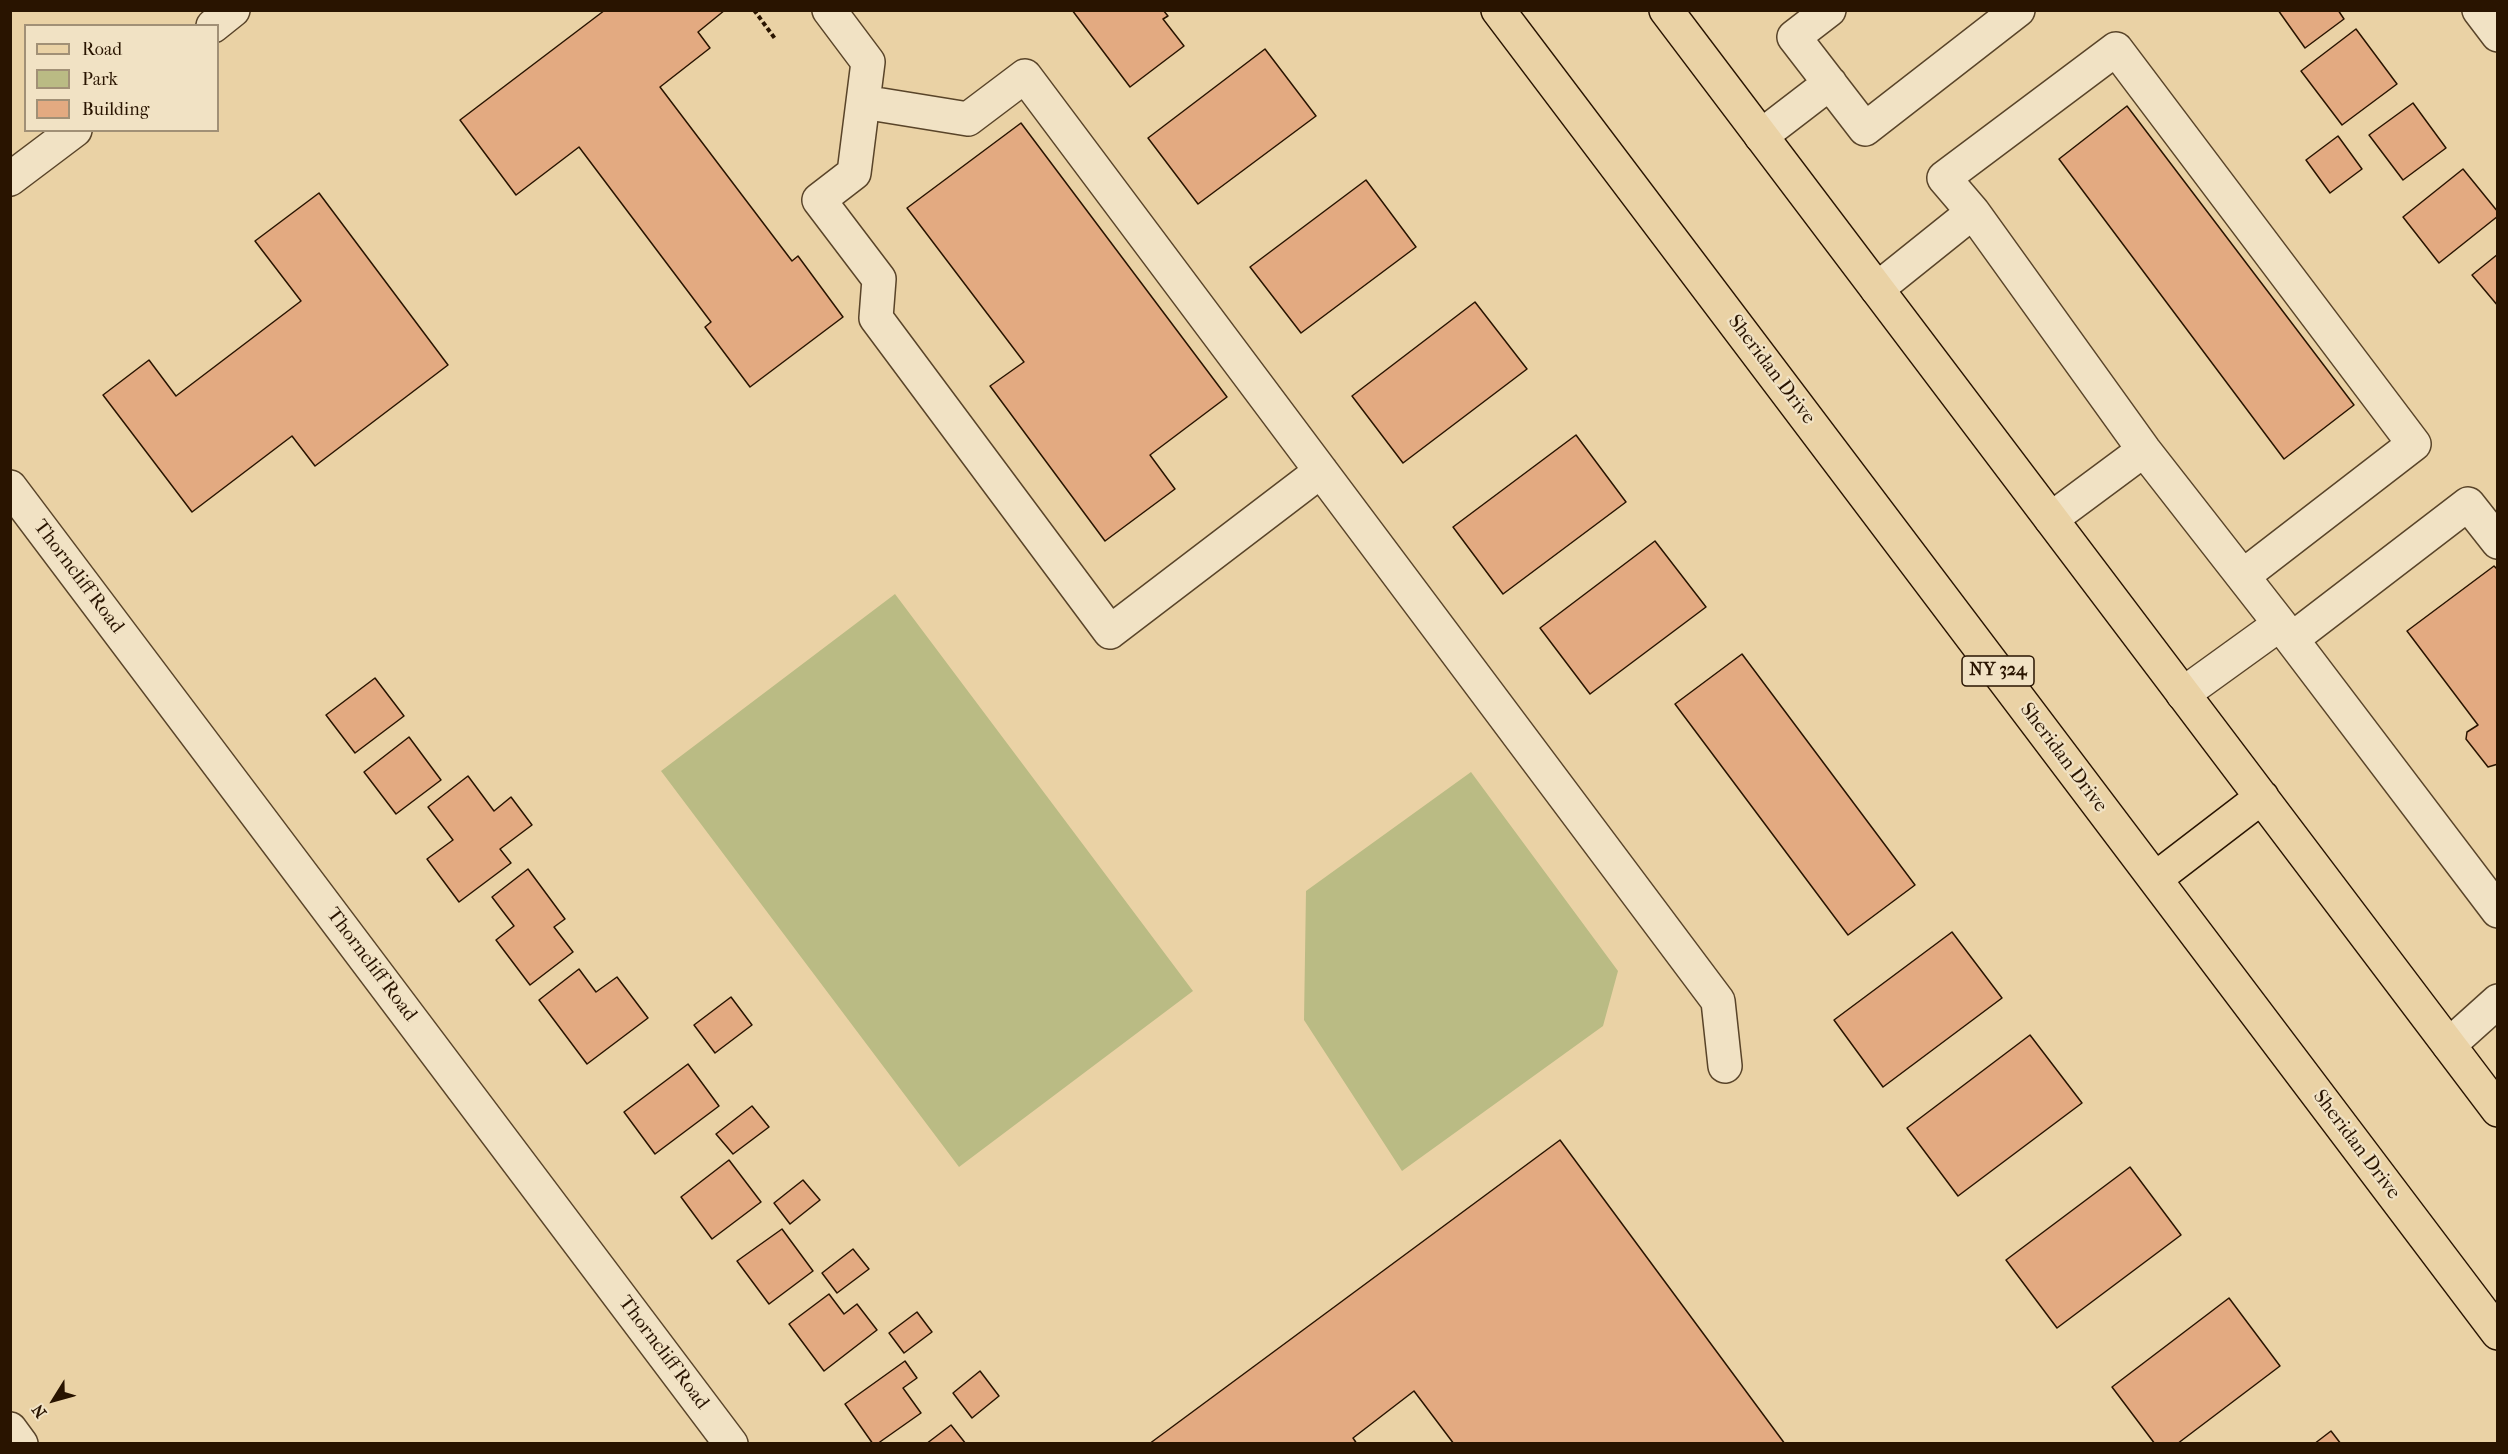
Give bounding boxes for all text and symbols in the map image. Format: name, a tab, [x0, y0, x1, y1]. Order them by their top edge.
legend	[24, 24, 219, 132]
text: Road	[82, 39, 122, 60]
text: Park	[82, 69, 118, 90]
text: Building	[82, 99, 149, 120]
street label: Sheridan Drive	[1722, 311, 1820, 429]
street label: Thorncliff Road	[28, 516, 128, 638]
road number: NY 324	[1962, 656, 2034, 686]
street label: Sheridan Drive	[2014, 699, 2112, 817]
street label: Thorncliff Road	[321, 904, 421, 1026]
street label: Sheridan Drive	[2307, 1086, 2405, 1204]
street label: Thorncliff Road	[613, 1292, 713, 1414]
north arrow	[24, 1370, 84, 1430]
text: N	[28, 1401, 50, 1422]

